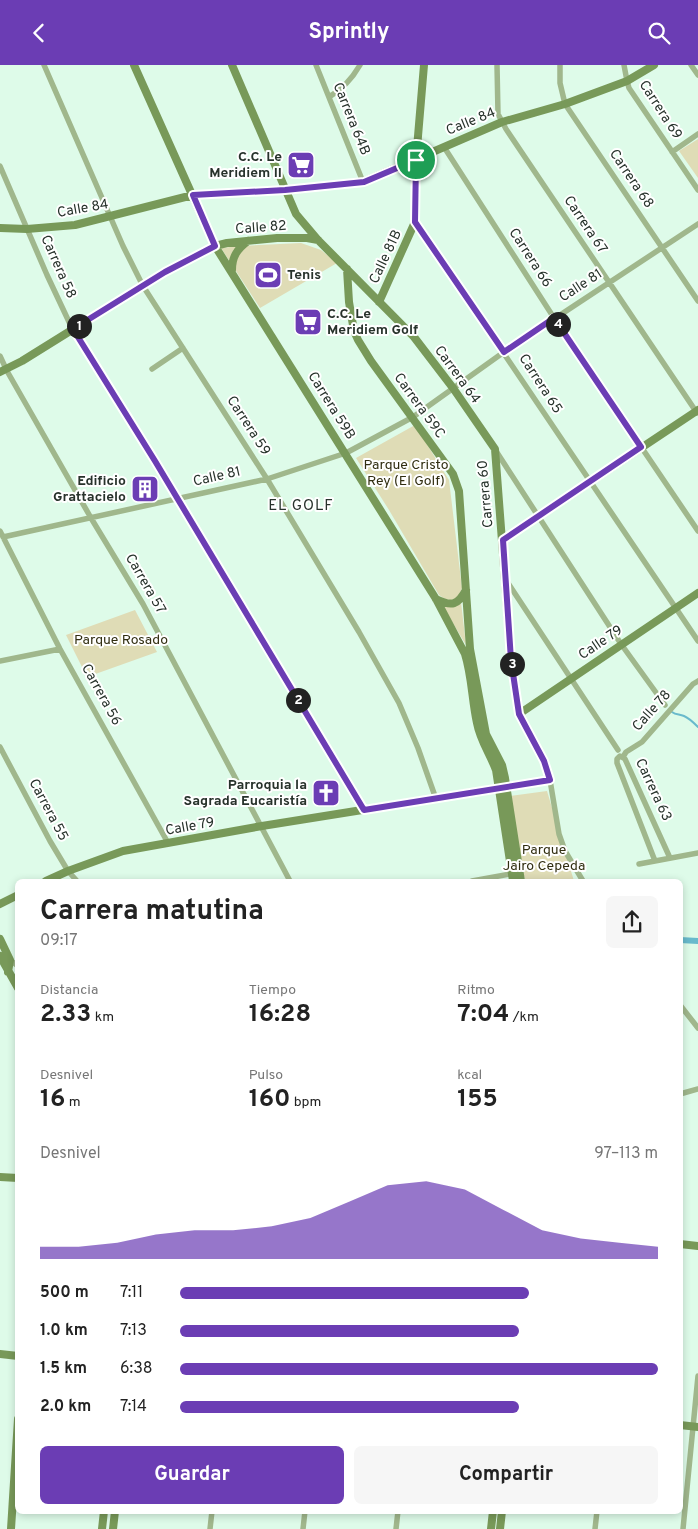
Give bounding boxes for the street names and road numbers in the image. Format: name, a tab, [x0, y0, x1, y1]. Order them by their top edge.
street label: Carrera 69	[635, 77, 685, 143]
street label: Carrera 64B	[329, 80, 373, 158]
street label: Calle 84	[444, 104, 498, 140]
street label: Carrera 68	[605, 146, 657, 212]
street label: Carrera 67	[560, 193, 610, 257]
street label: Calle 84	[56, 196, 110, 222]
street label: Calle 82	[235, 218, 287, 238]
street label: Carrera 66	[505, 225, 555, 291]
street label: Calle 81B	[366, 227, 406, 287]
street label: Carrera 58	[36, 233, 80, 301]
street label: Calle 81	[556, 266, 606, 306]
street label: Carrera 64	[430, 343, 484, 407]
street label: Carrera 65	[514, 351, 566, 417]
street label: Carrera 59B	[303, 369, 359, 443]
street label: Carrera 59C	[390, 370, 448, 442]
street label: Carrera 59	[222, 393, 274, 459]
street label: Carrera 60	[475, 459, 497, 529]
street label: Calle 81	[192, 463, 242, 491]
street label: Carrera 57	[121, 551, 169, 617]
street label: Calle 79	[576, 622, 626, 664]
street label: Carrera 56	[77, 661, 125, 729]
street label: Calle 78	[629, 687, 675, 735]
street label: Carrera 63	[631, 756, 675, 824]
street label: Carrera 55	[25, 776, 71, 844]
street label: Calle 79	[164, 814, 216, 840]

